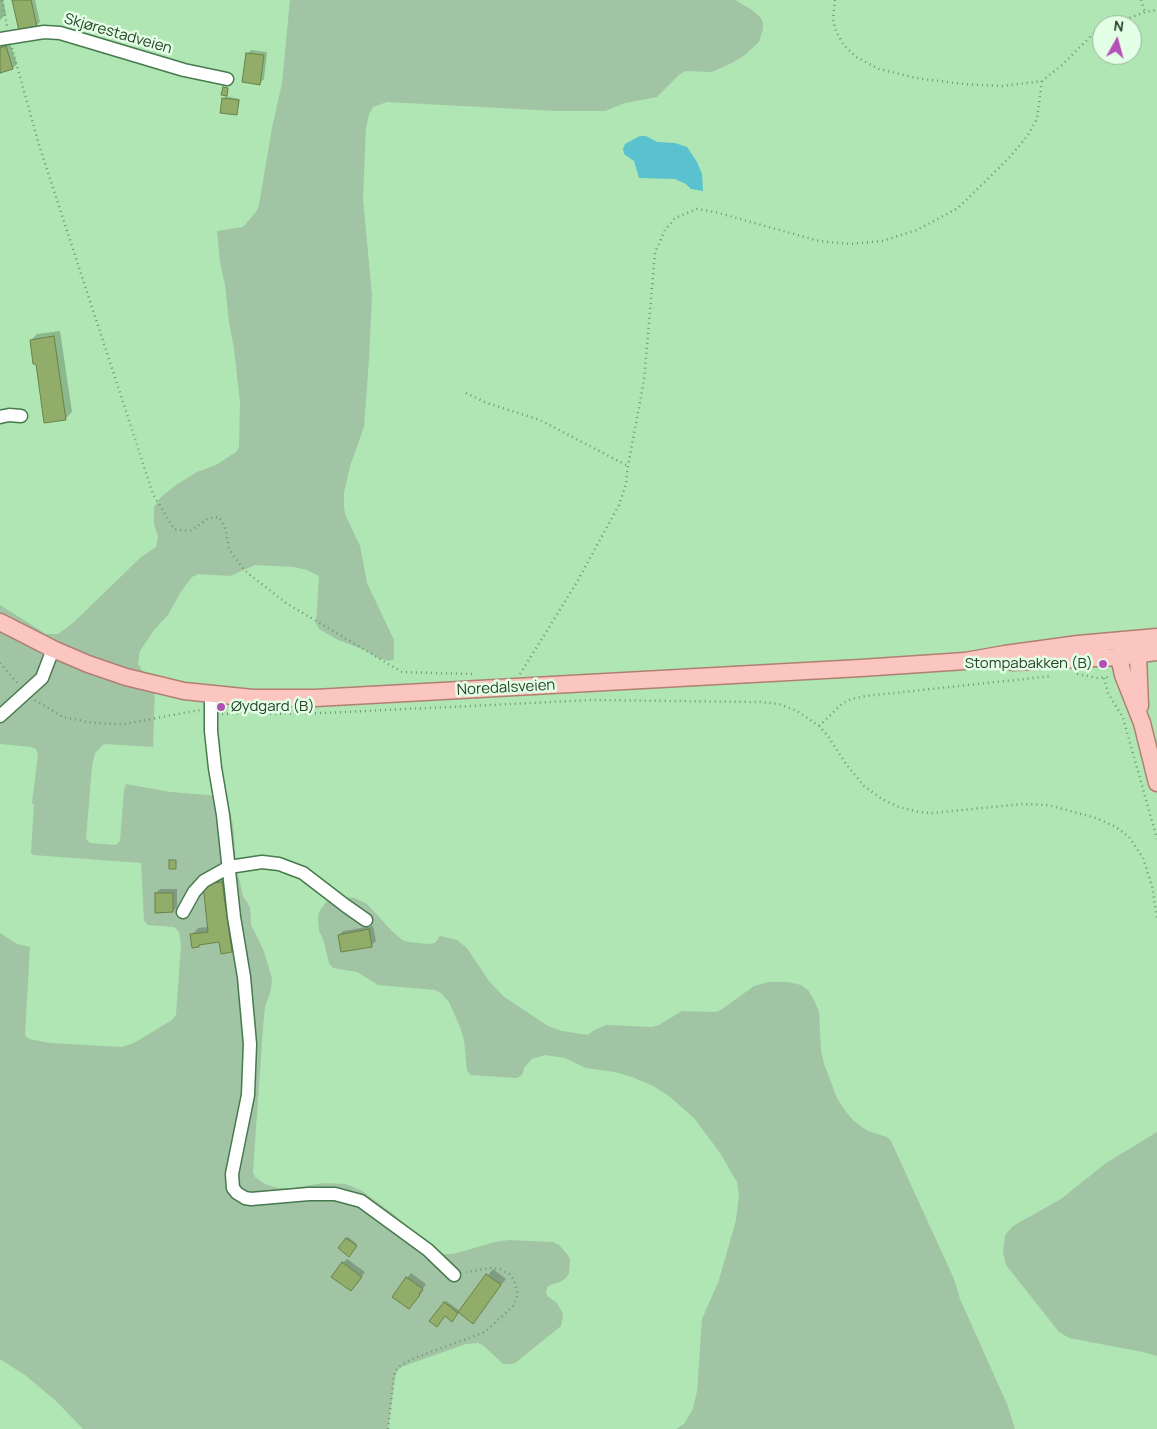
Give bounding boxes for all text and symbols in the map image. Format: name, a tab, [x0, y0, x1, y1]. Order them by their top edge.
street label: Skjørestadveien	[62, 10, 174, 58]
north arrow	[1092, 15, 1142, 65]
text: N	[1113, 16, 1125, 36]
place label: Stompabakken (B)	[965, 655, 1093, 673]
marker: Stompabakken (B)	[1097, 658, 1109, 670]
street label: Noredalsveien	[456, 676, 556, 700]
place label: Øydgard (B)	[231, 698, 315, 716]
marker: Øydgard (B)	[215, 701, 227, 713]

